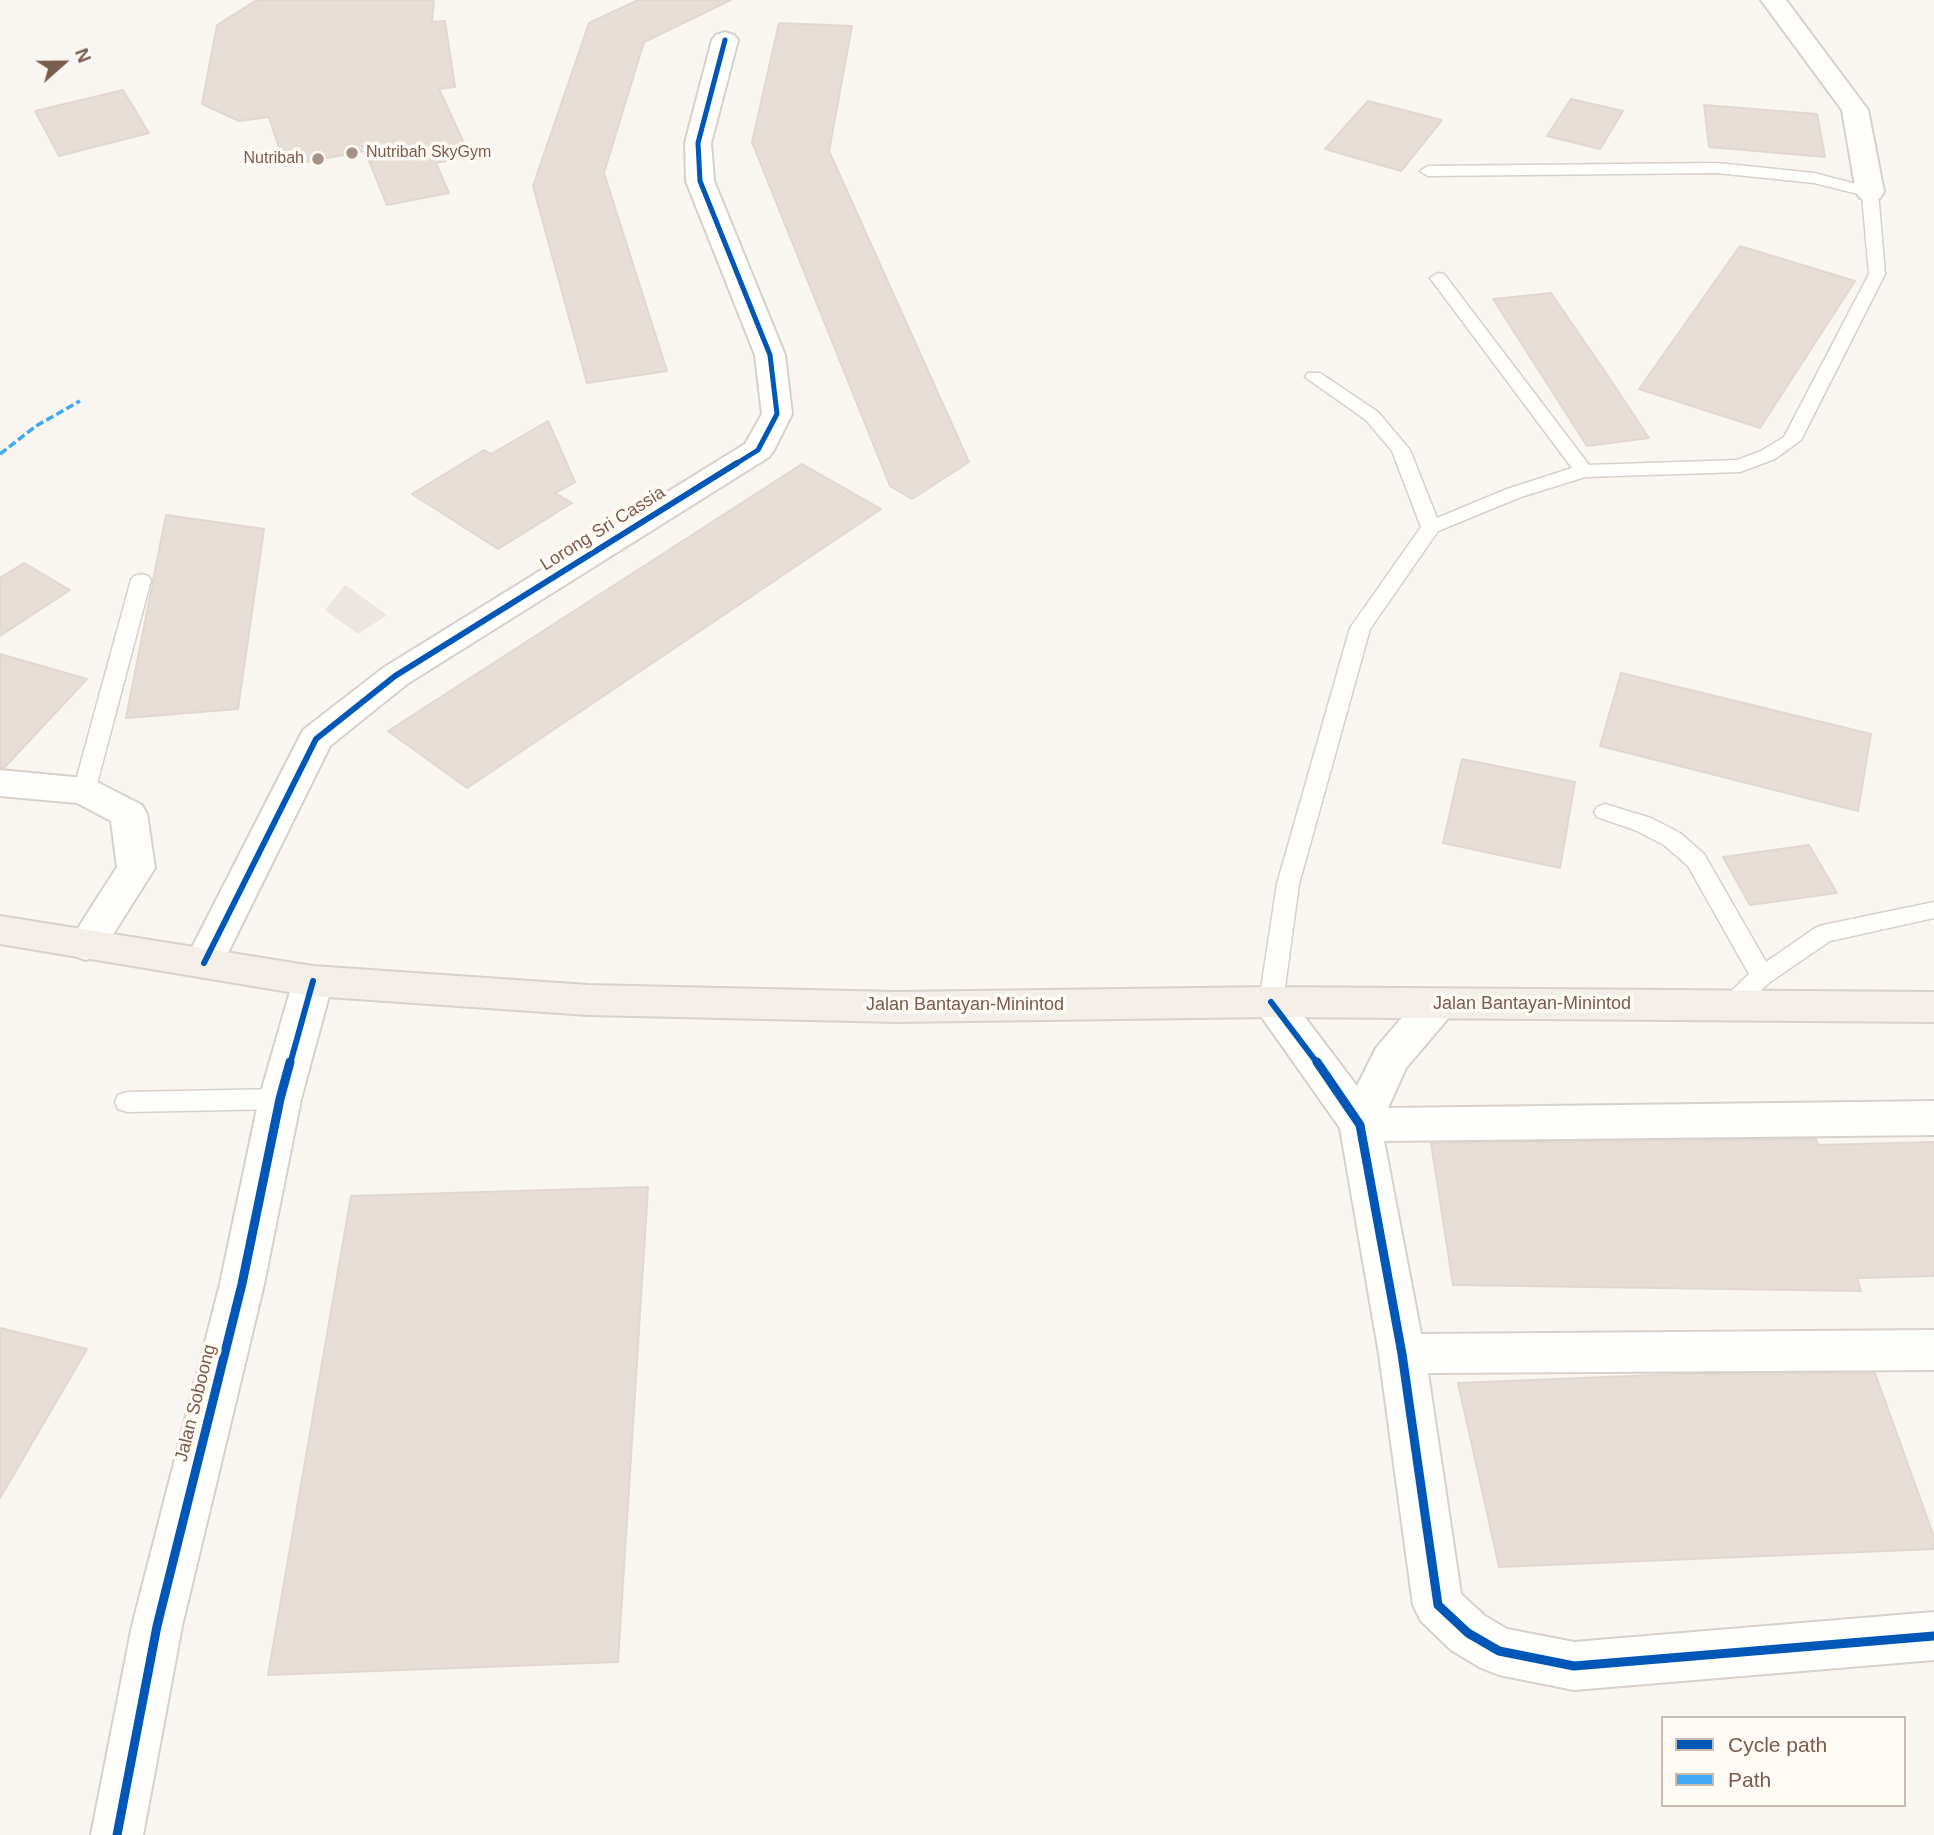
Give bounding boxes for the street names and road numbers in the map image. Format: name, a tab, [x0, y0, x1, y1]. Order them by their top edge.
street label: Lorong Sri Cassia	[537, 482, 669, 576]
street label: Jalan Bantayan-Minintod	[1433, 993, 1631, 1015]
street label: Jalan Bantayan-Minintod	[866, 994, 1064, 1016]
street label: Jalan Soboong	[171, 1342, 221, 1464]

